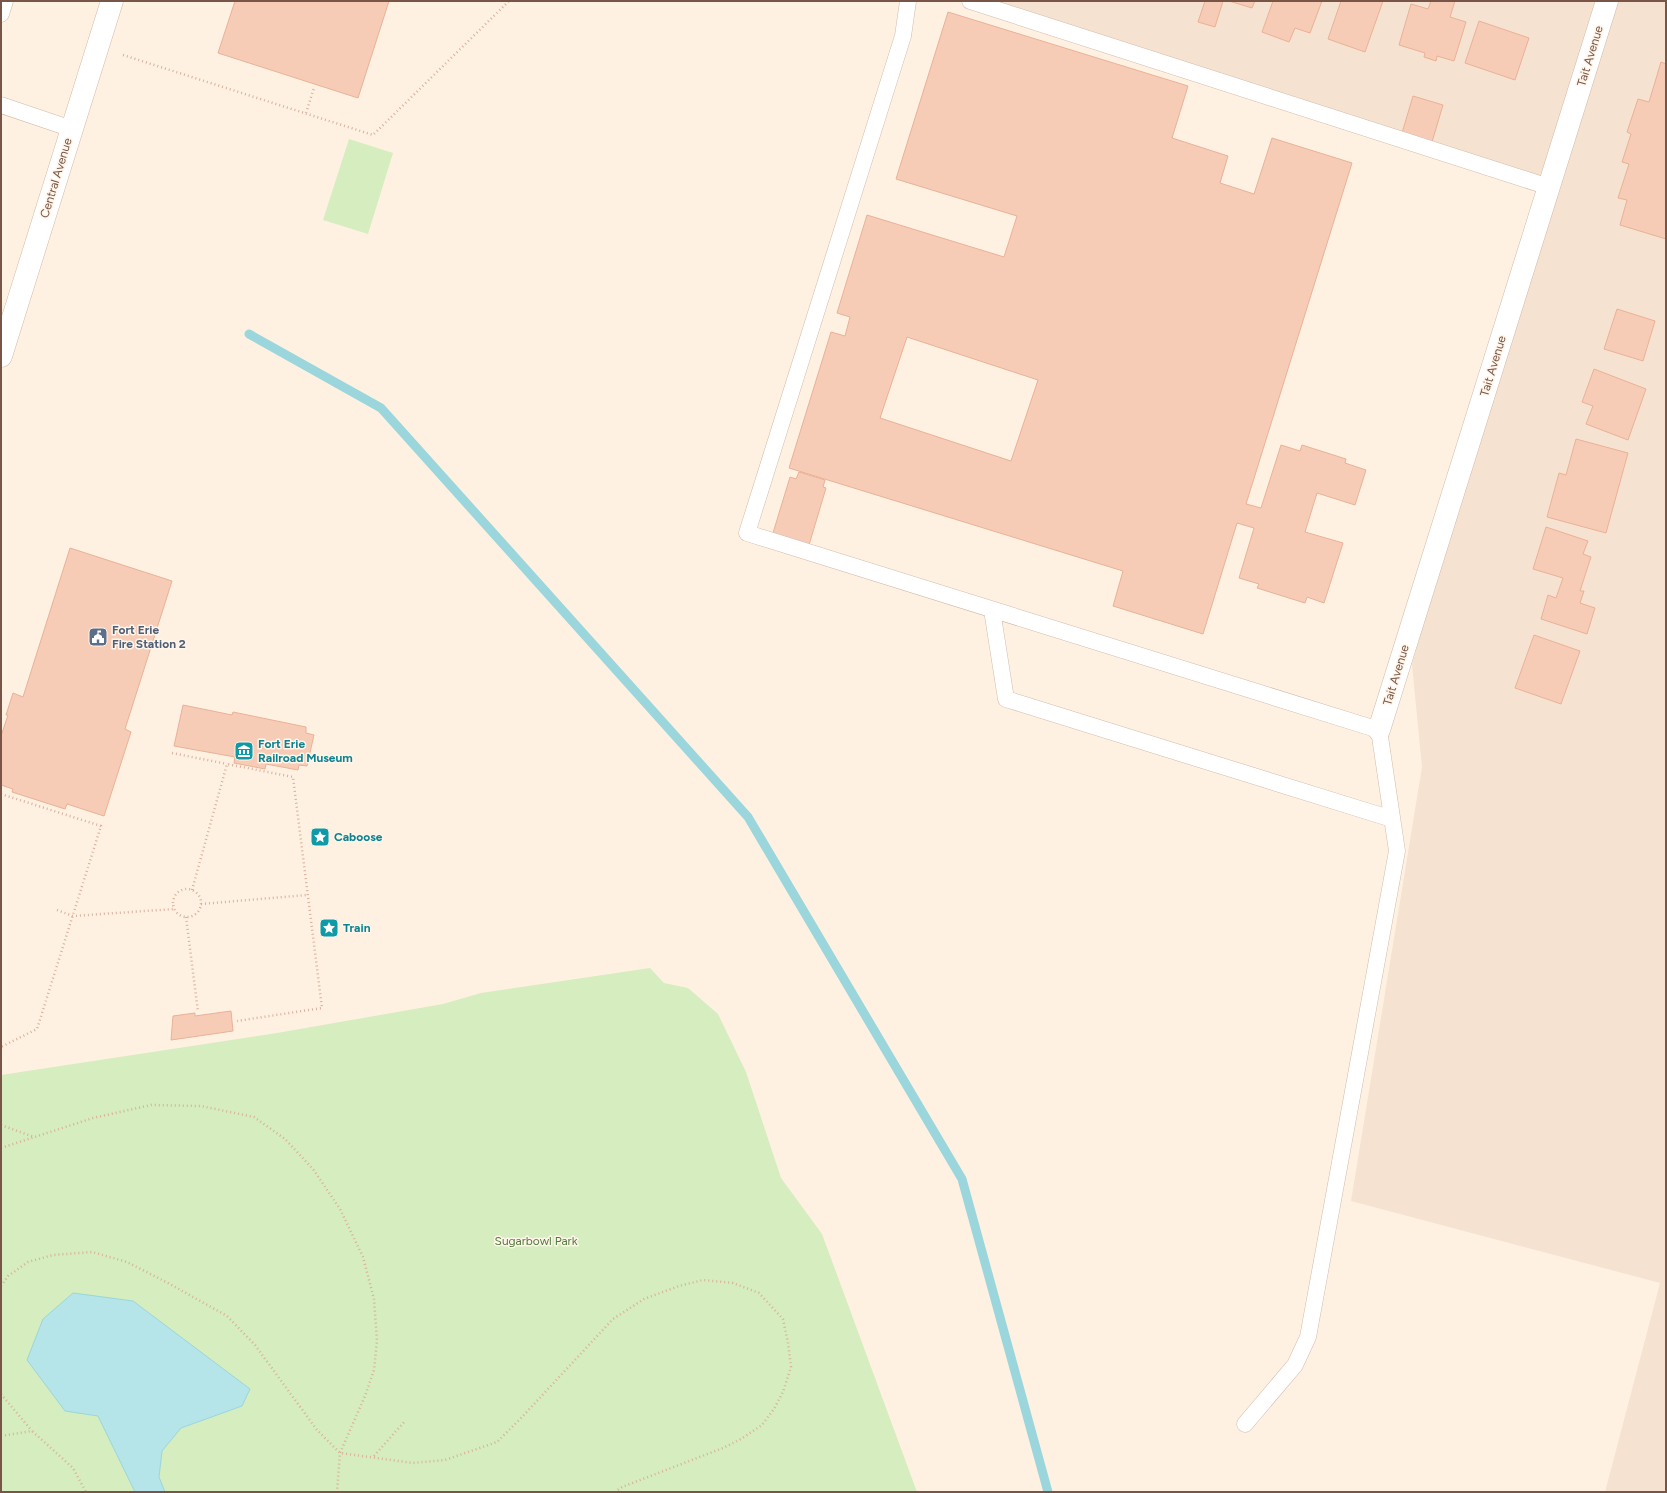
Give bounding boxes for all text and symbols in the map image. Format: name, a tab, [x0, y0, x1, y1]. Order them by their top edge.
street label: Tait Avenue	[1574, 23, 1606, 88]
street label: Central Avenue	[37, 136, 75, 220]
street label: Tait Avenue	[1477, 333, 1509, 398]
place label: Fort Erie Fire Station 2	[112, 623, 186, 651]
public building icon: Fort Erie Fire Station 2	[87, 626, 109, 648]
street label: Tait Avenue	[1380, 642, 1412, 707]
place label: Fort Erie Railroad Museum	[258, 737, 353, 765]
museum icon: Fort Erie Railroad Museum	[233, 740, 255, 762]
place icon: Caboose	[309, 826, 331, 848]
place label: Caboose	[334, 830, 383, 844]
place icon: Train	[318, 917, 340, 939]
place label: Train	[343, 921, 371, 935]
park label: Sugarbowl Park	[495, 1234, 578, 1248]

